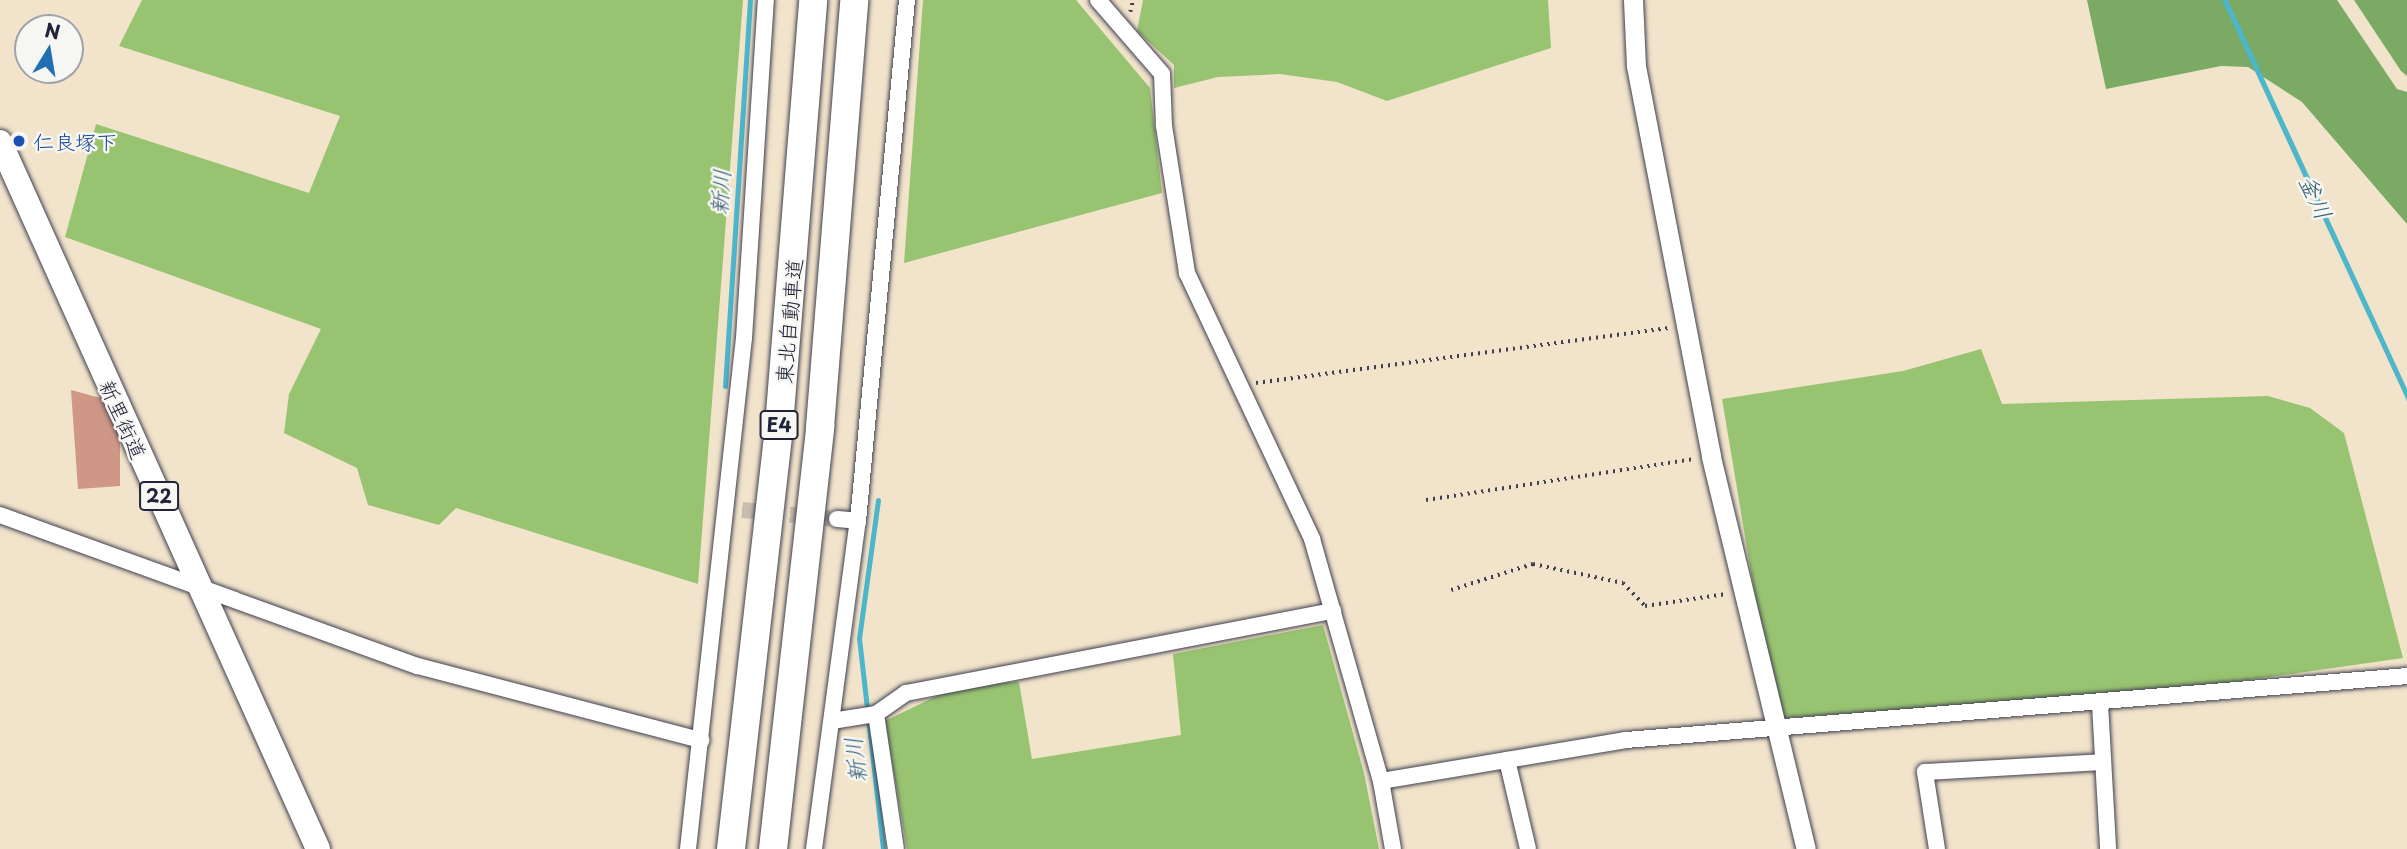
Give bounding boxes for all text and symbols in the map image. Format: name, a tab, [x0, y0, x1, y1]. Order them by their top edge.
north arrow	[14, 14, 84, 84]
text: N	[43, 15, 63, 46]
place label: 仁良塚下	[33, 128, 117, 154]
marker: 仁良塚下	[11, 133, 27, 149]
water label: 新川	[705, 168, 735, 216]
water label: 釜川	[2294, 170, 2338, 224]
street label: 東北自動車道	[770, 257, 806, 385]
street label: 新里街道	[95, 376, 153, 462]
road number: E4	[758, 410, 800, 440]
road number: 22	[138, 481, 180, 512]
water label: 新川	[838, 735, 872, 785]

